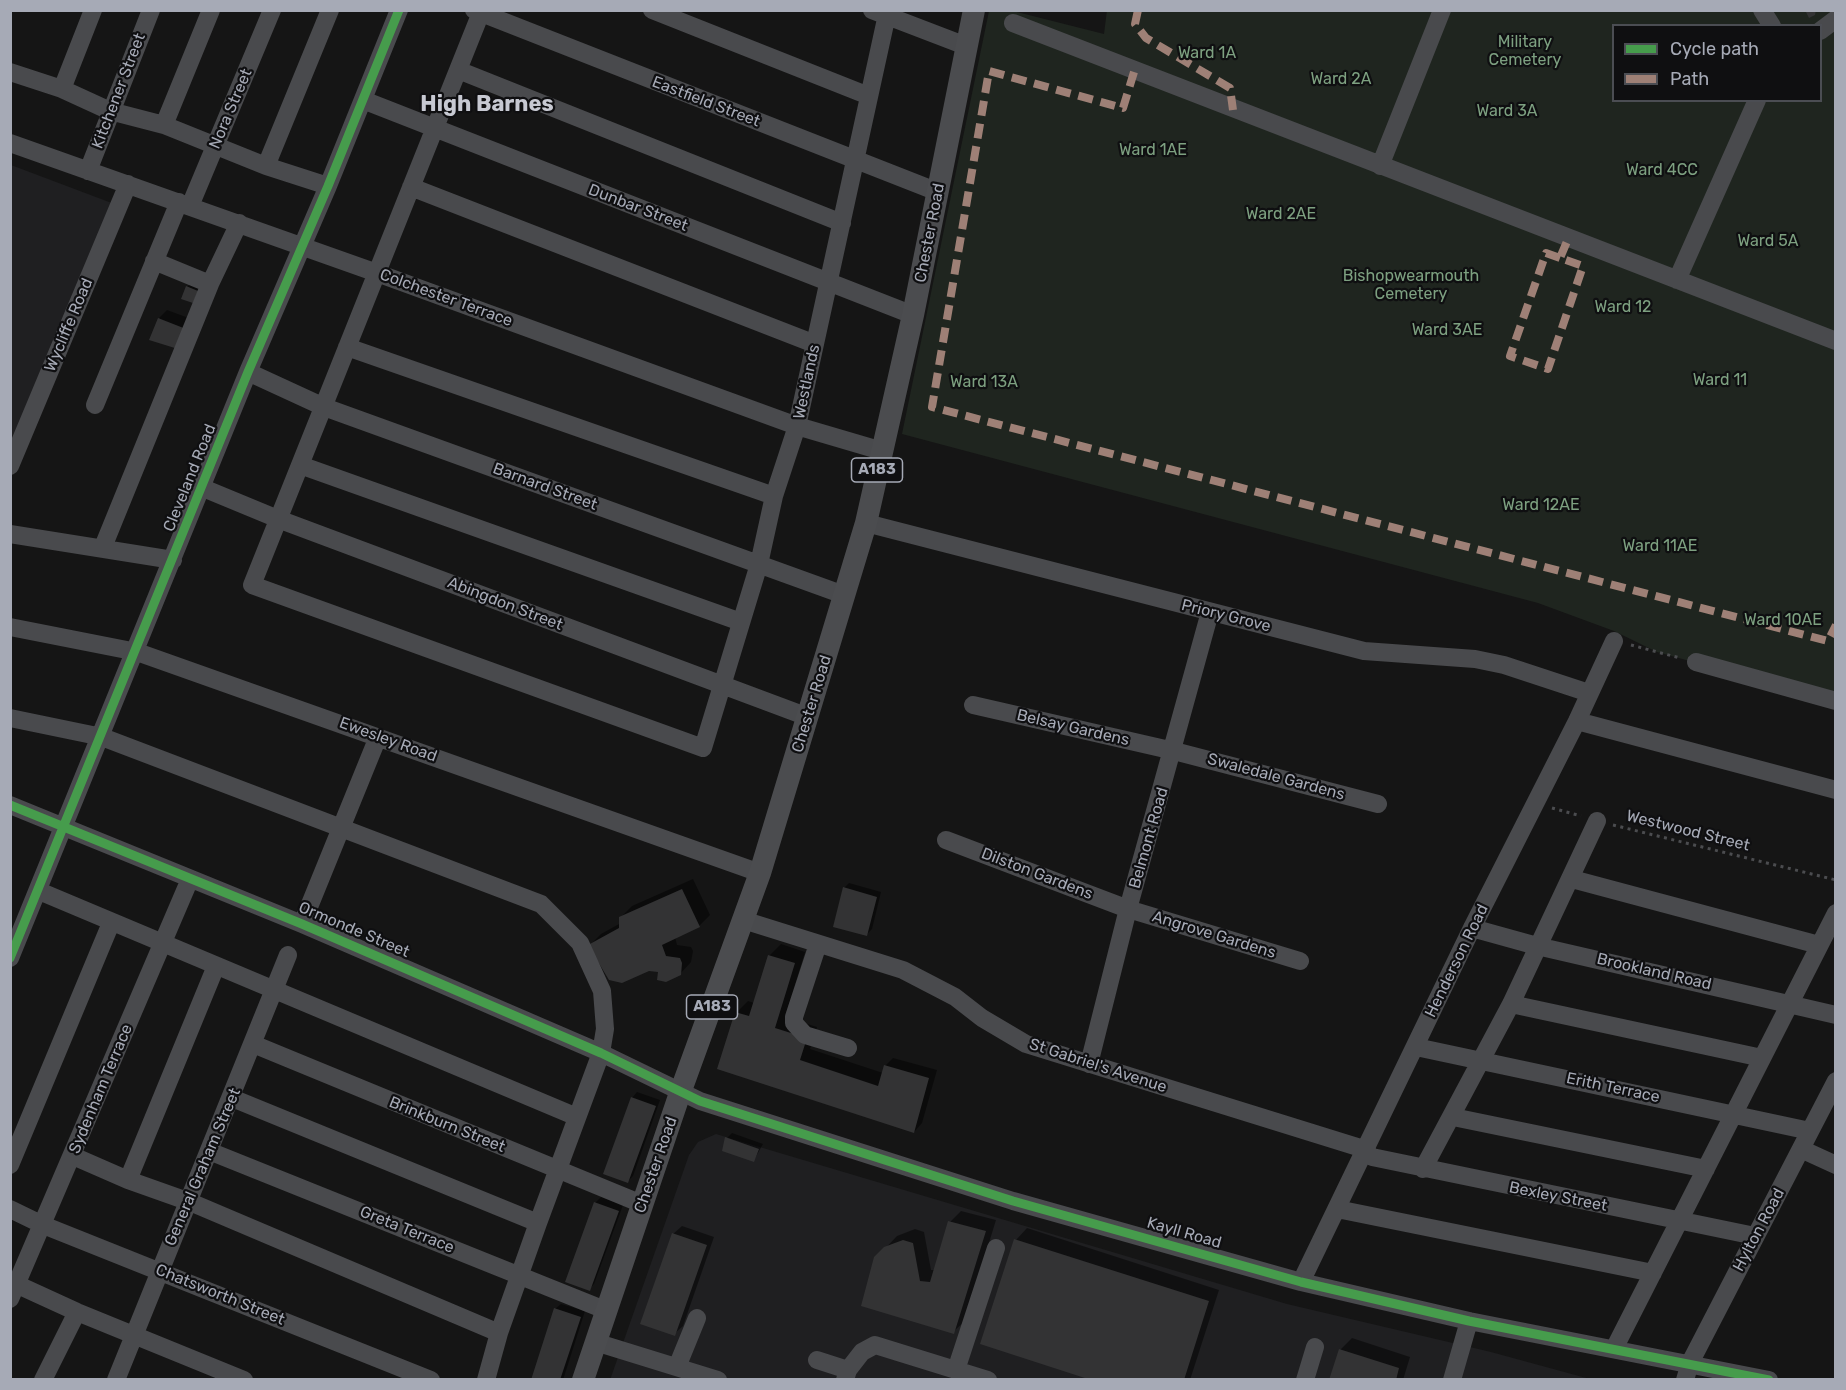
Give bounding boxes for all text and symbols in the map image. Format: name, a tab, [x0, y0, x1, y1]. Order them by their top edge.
legend	[1612, 24, 1822, 102]
street label: Kitchener Street	[88, 31, 150, 151]
park label: Military Cemetery	[1489, 32, 1561, 70]
text: Cycle path	[1670, 38, 1759, 60]
park label: Ward 1A	[1178, 43, 1236, 63]
street label: Nora Street	[206, 66, 256, 152]
text: Path	[1670, 68, 1709, 90]
park label: Ward 2A	[1311, 69, 1371, 89]
street label: Eastfield Street	[649, 73, 763, 131]
district label: High Barnes	[420, 92, 554, 118]
park label: Ward 3A	[1477, 101, 1537, 121]
park label: Ward 1AE	[1119, 140, 1187, 160]
park label: Ward 4CC	[1626, 160, 1698, 180]
street label: Dunbar Street	[586, 180, 690, 236]
street label: Chester Road	[911, 182, 949, 284]
park label: Ward 2AE	[1246, 204, 1316, 224]
park label: Ward 5A	[1738, 231, 1798, 251]
street label: Colchester Terrace	[377, 265, 515, 331]
park label: Bishopwearmouth Cemetery	[1343, 266, 1479, 304]
street label: Wycliffe Road	[41, 275, 97, 375]
park label: Ward 12	[1595, 297, 1651, 317]
park label: Ward 3AE	[1412, 320, 1482, 340]
street label: Westlands	[790, 343, 824, 421]
park label: Ward 11	[1693, 370, 1747, 390]
park label: Ward 13A	[950, 372, 1018, 392]
street label: Cleveland Road	[160, 421, 220, 535]
road number: A183	[852, 458, 902, 482]
street label: Barnard Street	[490, 459, 600, 515]
park label: Ward 12AE	[1502, 495, 1580, 515]
park label: Ward 11AE	[1623, 536, 1697, 556]
street label: Abingdon Street	[445, 573, 565, 635]
street label: Priory Grove	[1179, 596, 1273, 636]
park label: Ward 10AE	[1744, 610, 1822, 630]
street label: Chester Road	[788, 653, 836, 755]
street label: Belsay Gardens	[1015, 706, 1131, 750]
street label: Ewesley Road	[337, 713, 439, 767]
street label: Swaledale Gardens	[1205, 749, 1347, 805]
street label: Belmont Road	[1125, 785, 1173, 891]
street label: Westwood Street	[1624, 806, 1752, 856]
street label: Dilston Gardens	[978, 844, 1096, 904]
street label: Ormonde Street	[296, 898, 412, 962]
street label: Henderson Road	[1421, 901, 1493, 1021]
street label: Angrove Gardens	[1150, 907, 1278, 963]
street label: Brookland Road	[1595, 949, 1713, 995]
road number: A183	[686, 995, 738, 1019]
street label: Sydenham Terrace	[65, 1021, 137, 1157]
street label: St Gabriel's Avenue	[1027, 1035, 1169, 1097]
street label: Erith Terrace	[1565, 1069, 1661, 1107]
street label: General Graham Street	[161, 1085, 245, 1249]
street label: Brinkburn Street	[386, 1093, 508, 1157]
street label: Chester Road	[631, 1114, 681, 1216]
street label: Bexley Street	[1507, 1178, 1609, 1216]
street label: Hylton Road	[1729, 1185, 1789, 1275]
street label: Greta Terrace	[357, 1202, 457, 1258]
street label: Kayll Road	[1145, 1213, 1223, 1253]
street label: Chatsworth Street	[153, 1260, 287, 1330]

